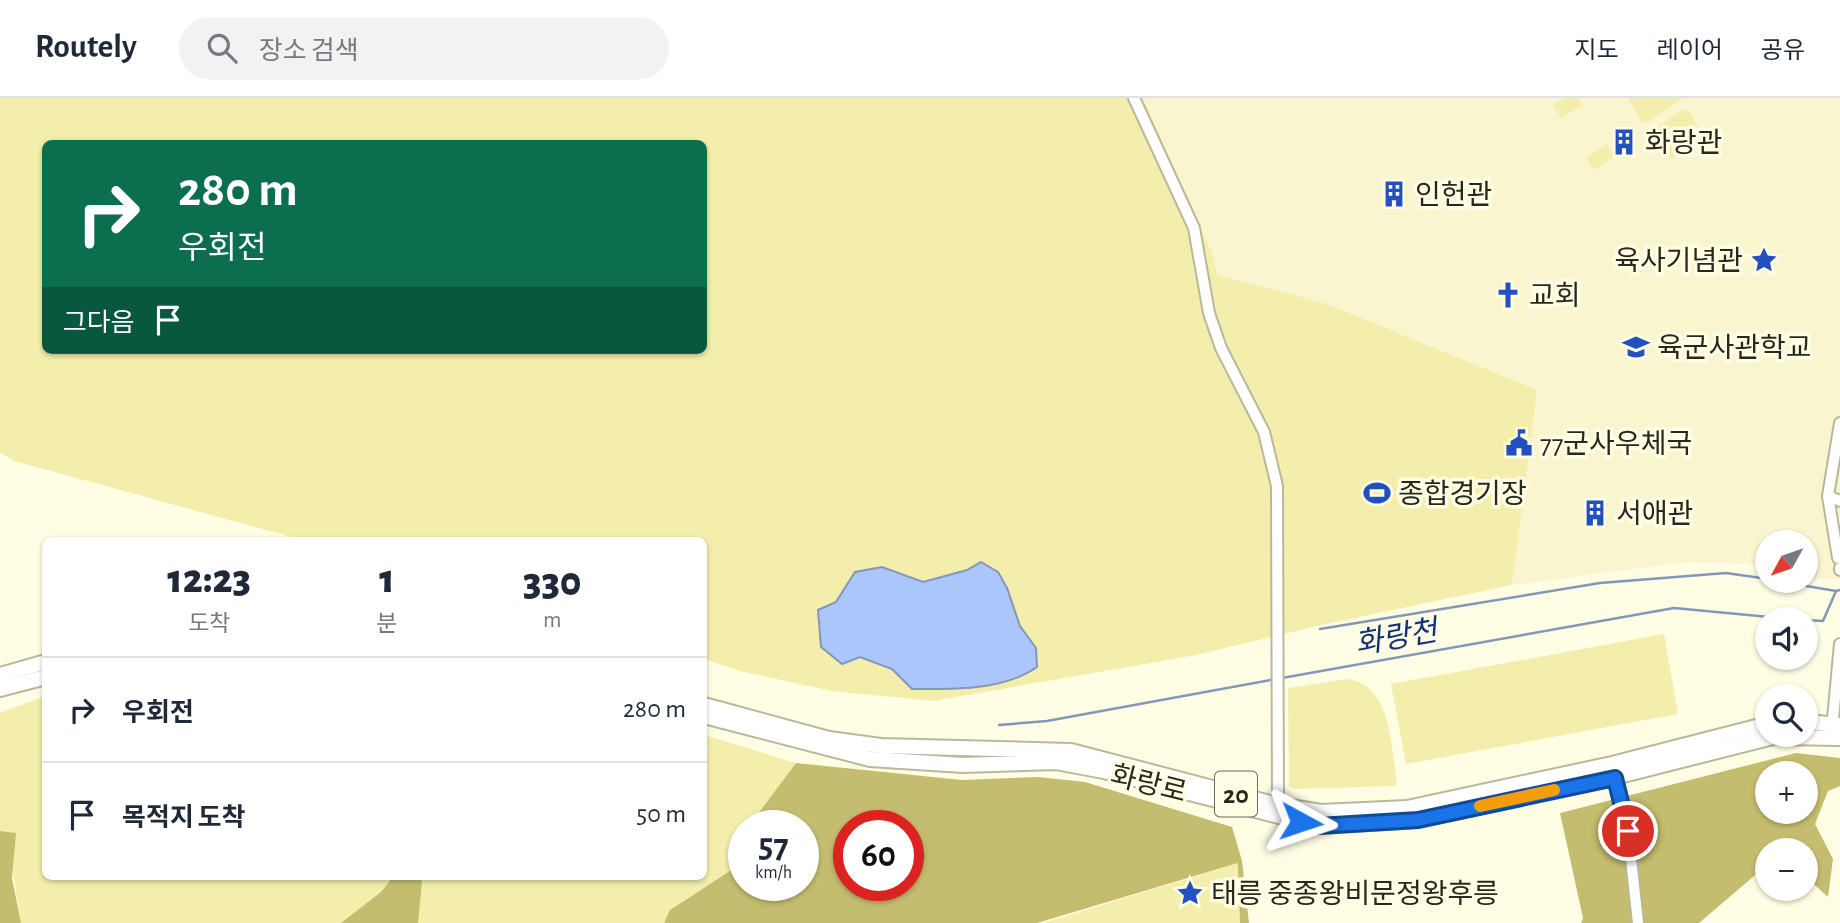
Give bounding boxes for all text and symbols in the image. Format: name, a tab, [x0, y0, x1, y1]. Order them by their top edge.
search box	[179, 17, 669, 80]
icon: search	[203, 29, 241, 67]
text: Routely	[35, 31, 137, 64]
text: 장소 검색	[259, 38, 359, 64]
text: 지도	[1574, 39, 1619, 63]
text: 레이어	[1657, 39, 1723, 63]
text: 공유	[1761, 39, 1805, 63]
building icon: 화랑관	[1609, 127, 1639, 157]
place label: 화랑관	[1645, 128, 1722, 158]
text: 280 m	[178, 166, 298, 215]
icon: right	[63, 168, 154, 259]
building icon: 인헌관	[1379, 179, 1409, 209]
place label: 인헌관	[1415, 180, 1492, 210]
text: 우회전	[178, 232, 266, 264]
place icon: 육사기념관	[1749, 245, 1779, 275]
place label: 육사기념관	[1614, 246, 1743, 276]
church icon: 교회	[1493, 280, 1523, 310]
place label: 교회	[1529, 281, 1581, 311]
icon: arrive	[149, 301, 187, 339]
text: 그다음	[63, 310, 135, 336]
school or university icon: 육군사관학교	[1621, 332, 1651, 362]
place label: 육군사관학교	[1657, 333, 1812, 363]
public building icon: 77군사우체국	[1504, 428, 1534, 458]
place label: 77군사우체국	[1540, 429, 1692, 459]
sports icon: 종합경기장	[1362, 478, 1392, 508]
place label: 종합경기장	[1398, 479, 1527, 509]
building icon: 서애관	[1580, 498, 1610, 528]
place label: 서애관	[1616, 499, 1693, 529]
north arrow	[1755, 530, 1818, 593]
map controls	[1755, 530, 1818, 901]
text: 12:23	[167, 558, 251, 600]
text: 1	[379, 558, 395, 600]
text: 330	[523, 561, 582, 603]
button: sound	[1755, 607, 1818, 670]
text: m	[543, 609, 561, 632]
text: 도착	[188, 613, 230, 636]
text: 분	[376, 613, 398, 636]
water label: 화랑천	[1353, 614, 1443, 660]
button: search	[1755, 684, 1818, 747]
icon: right	[63, 691, 101, 729]
text: 280 m	[623, 696, 686, 722]
text: 우회전	[122, 700, 194, 726]
street label: 화랑로	[1108, 760, 1190, 808]
button: +	[1755, 761, 1818, 824]
road number: 20	[1215, 772, 1257, 816]
position arrow	[1264, 785, 1338, 859]
icon: arrive	[63, 796, 101, 834]
text: 50 m	[636, 801, 686, 827]
pin	[1598, 801, 1658, 861]
text: 목적지 도착	[122, 805, 246, 831]
speed limit sign: 60	[833, 810, 924, 901]
icon: arrive	[1609, 812, 1647, 850]
text: 57	[758, 829, 789, 864]
button: −	[1755, 838, 1818, 901]
text: km/h	[755, 864, 792, 882]
place icon: 태릉 중종왕비문정왕후릉	[1175, 878, 1205, 908]
place label: 태릉 중종왕비문정왕후릉	[1211, 879, 1499, 909]

